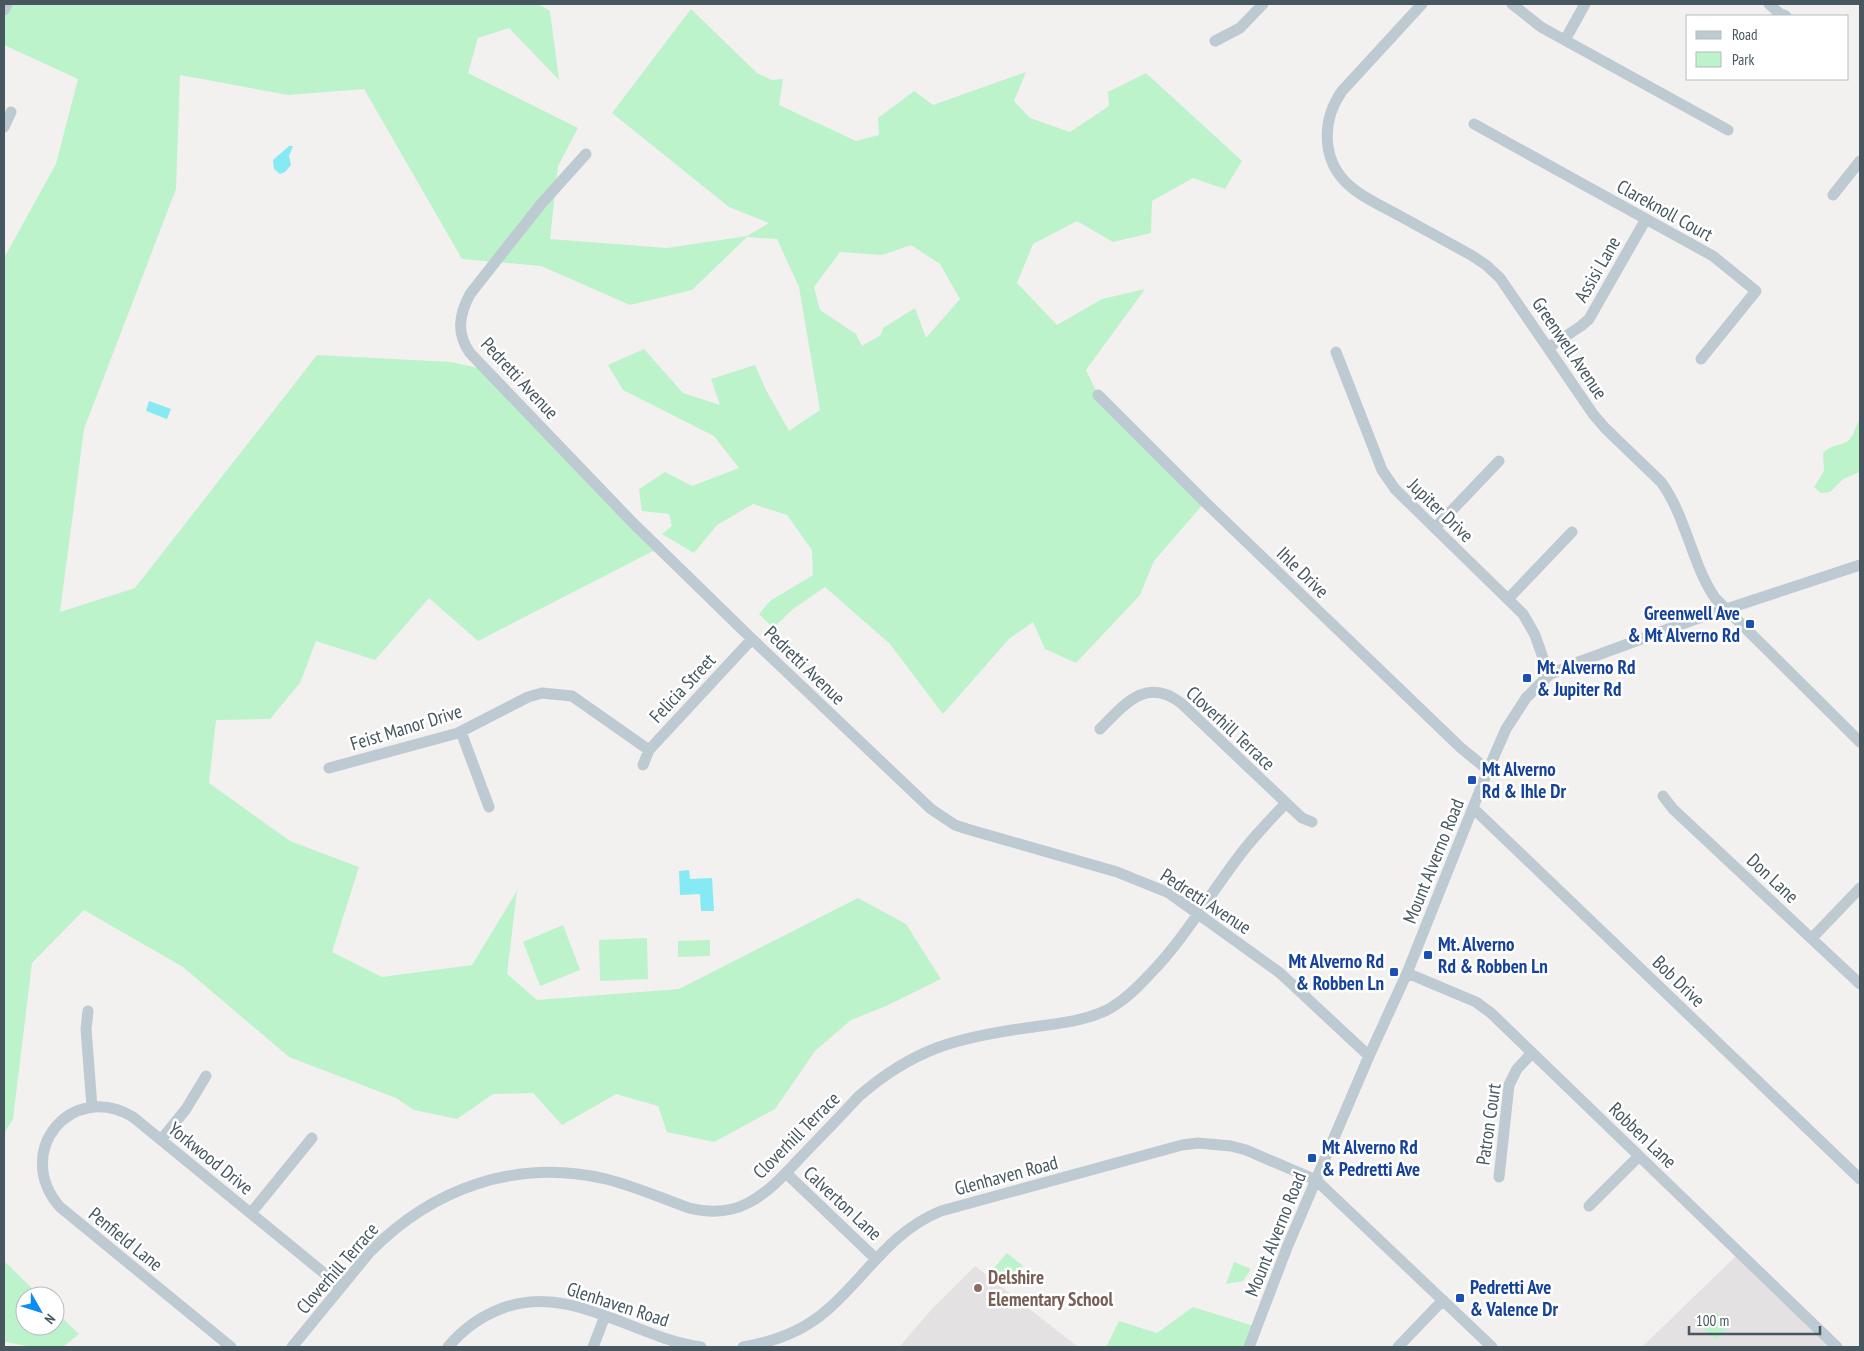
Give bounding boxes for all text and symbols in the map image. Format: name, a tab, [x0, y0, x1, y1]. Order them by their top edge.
legend	[1686, 15, 1849, 80]
text: Road	[1732, 25, 1758, 44]
text: Park	[1732, 50, 1754, 69]
street label: Clareknoll Court	[1613, 174, 1718, 247]
street label: Assisi Lane	[1569, 232, 1625, 306]
street label: Greenwell Avenue	[1527, 292, 1613, 404]
street label: Pedretti Avenue	[476, 332, 564, 424]
street label: Jupiter Drive	[1402, 472, 1479, 547]
street label: Ihle Drive	[1272, 541, 1334, 603]
place label: Greenwell Ave & Mt Alverno Rd	[1628, 601, 1740, 647]
marker: Greenwell Ave & Mt Alverno Rd	[1744, 618, 1756, 630]
street label: Pedretti Avenue	[760, 620, 851, 710]
street label: Felicia Street	[644, 648, 721, 728]
place label: Mt. Alverno Rd & Jupiter Rd	[1537, 655, 1635, 701]
marker: Mt. Alverno Rd & Jupiter Rd	[1521, 672, 1533, 684]
street label: Cloverhill Terrace	[1181, 681, 1281, 775]
street label: Feist Manor Drive	[347, 699, 465, 755]
place label: Mt Alverno Rd & Ihle Dr	[1482, 757, 1566, 803]
marker: Mt Alverno Rd & Ihle Dr	[1466, 774, 1478, 786]
street label: Mount Alverno Road	[1397, 795, 1469, 927]
street label: Don Lane	[1742, 848, 1804, 908]
street label: Pedretti Avenue	[1156, 863, 1256, 939]
place label: Mt. Alverno Rd & Robben Ln	[1438, 932, 1548, 978]
place label: Mt Alverno Rd & Robben Ln	[1288, 949, 1384, 995]
marker: Mt. Alverno Rd & Robben Ln	[1422, 949, 1434, 961]
street label: Bob Drive	[1648, 950, 1710, 1012]
marker: Mt Alverno Rd & Robben Ln	[1388, 966, 1400, 978]
street label: Patron Court	[1470, 1081, 1506, 1166]
street label: Cloverhill Terrace	[748, 1086, 845, 1183]
street label: Robben Lane	[1604, 1097, 1682, 1173]
street label: Yorkwood Drive	[164, 1116, 258, 1200]
place label: Mt Alverno Rd & Pedretti Ave	[1322, 1135, 1420, 1181]
street label: Glenhaven Road	[952, 1150, 1060, 1200]
marker: Mt Alverno Rd & Pedretti Ave	[1306, 1152, 1318, 1164]
street label: Calverton Lane	[799, 1161, 887, 1245]
street label: Mount Alverno Road	[1239, 1168, 1311, 1300]
street label: Penfield Lane	[84, 1202, 168, 1276]
street label: Cloverhill Terrace	[291, 1217, 383, 1319]
place label: Delshire Elementary School	[988, 1265, 1113, 1311]
place label: Pedretti Ave & Valence Dr	[1470, 1275, 1559, 1321]
street label: Glenhaven Road	[564, 1276, 672, 1332]
marker: Delshire Elementary School	[972, 1282, 984, 1294]
north arrow	[15, 1286, 65, 1336]
marker: Pedretti Ave & Valence Dr	[1454, 1292, 1466, 1304]
scale bar	[1689, 1304, 1820, 1336]
text: N	[41, 1311, 59, 1328]
text: 100 m	[1696, 1311, 1729, 1330]

